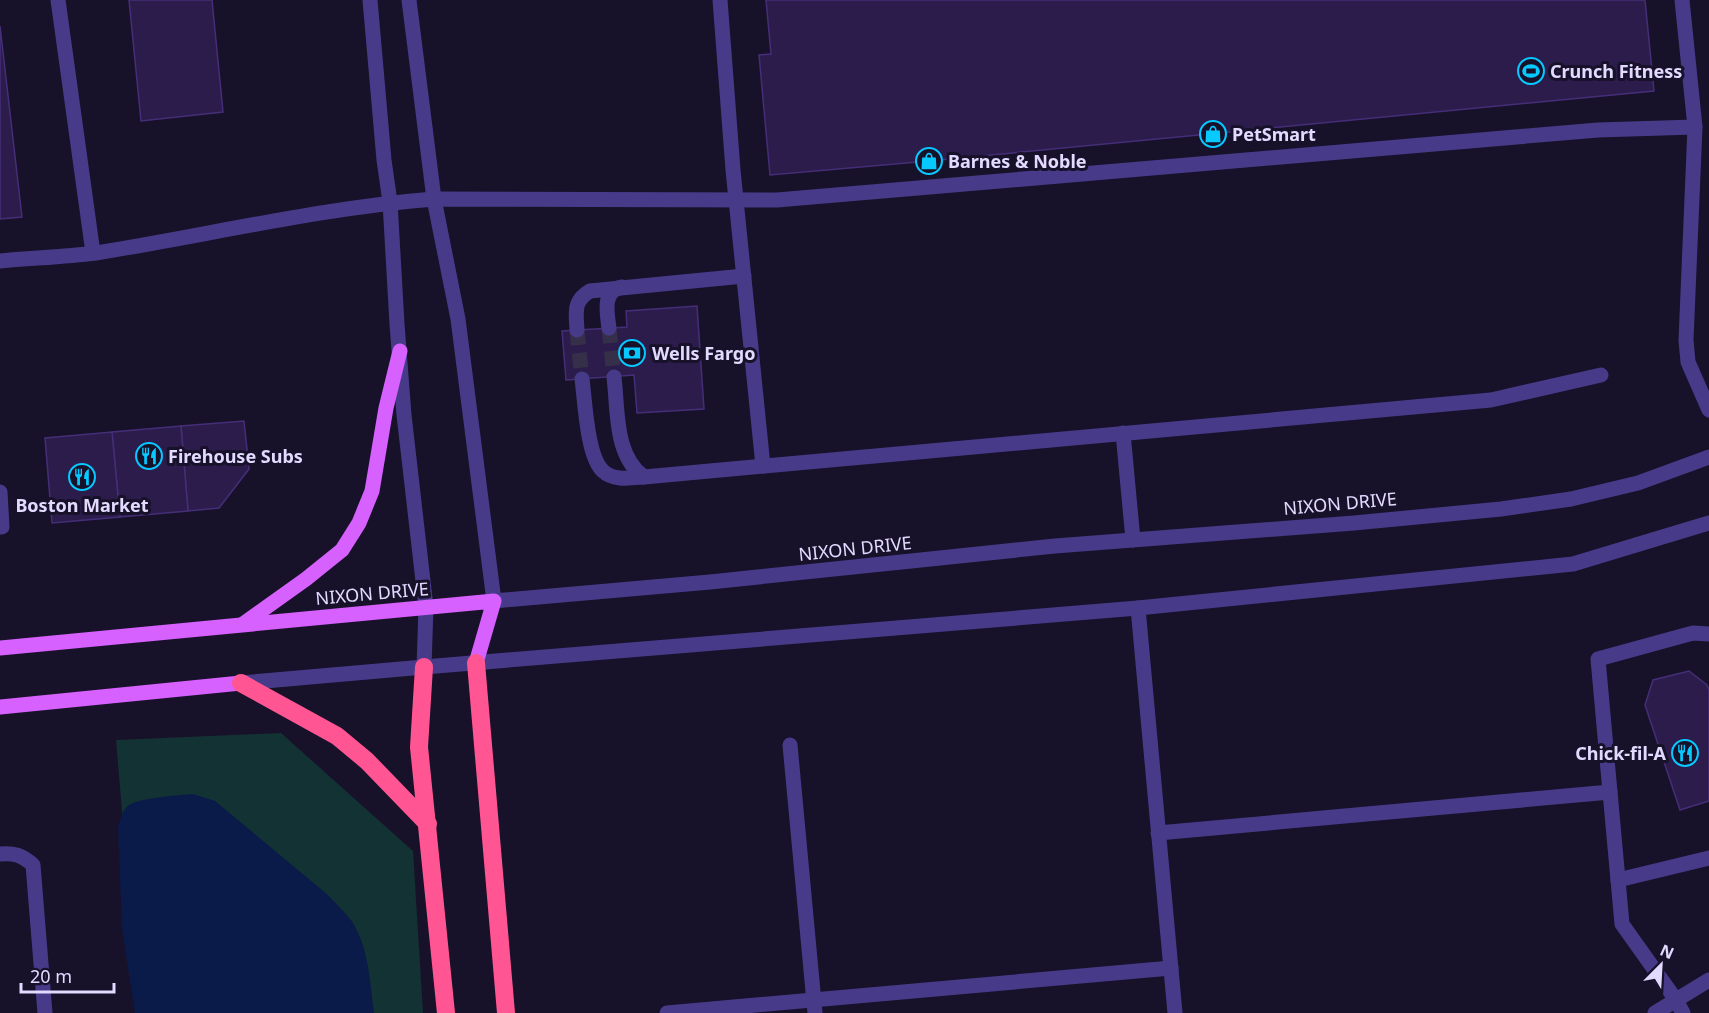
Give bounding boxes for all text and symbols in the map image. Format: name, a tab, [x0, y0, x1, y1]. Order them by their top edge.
sports icon: Crunch Fitness	[1516, 56, 1546, 86]
place label: Crunch Fitness	[1550, 59, 1682, 83]
shop icon: PetSmart	[1198, 119, 1228, 149]
place label: PetSmart	[1232, 122, 1316, 146]
shop icon: Barnes & Noble	[914, 146, 944, 176]
place label: Barnes & Noble	[948, 149, 1087, 173]
bank icon: Wells Fargo	[617, 338, 647, 368]
place label: Wells Fargo	[652, 341, 755, 365]
restaurant icon: Firehouse Subs	[134, 441, 164, 471]
place label: Firehouse Subs	[168, 444, 303, 468]
restaurant icon: Boston Market	[67, 462, 97, 492]
street label: NIXON DRIVE	[1282, 486, 1398, 520]
place label: Boston Market	[15, 493, 149, 517]
street label: NIXON DRIVE	[797, 530, 913, 566]
street label: NIXON DRIVE	[314, 576, 430, 610]
restaurant icon: Chick-fil-A	[1670, 738, 1700, 768]
place label: Chick-fil-A	[1575, 741, 1667, 765]
north arrow	[1631, 935, 1691, 995]
text: N	[1657, 939, 1678, 964]
scale bar	[21, 956, 114, 994]
text: 20 m	[30, 964, 72, 988]

